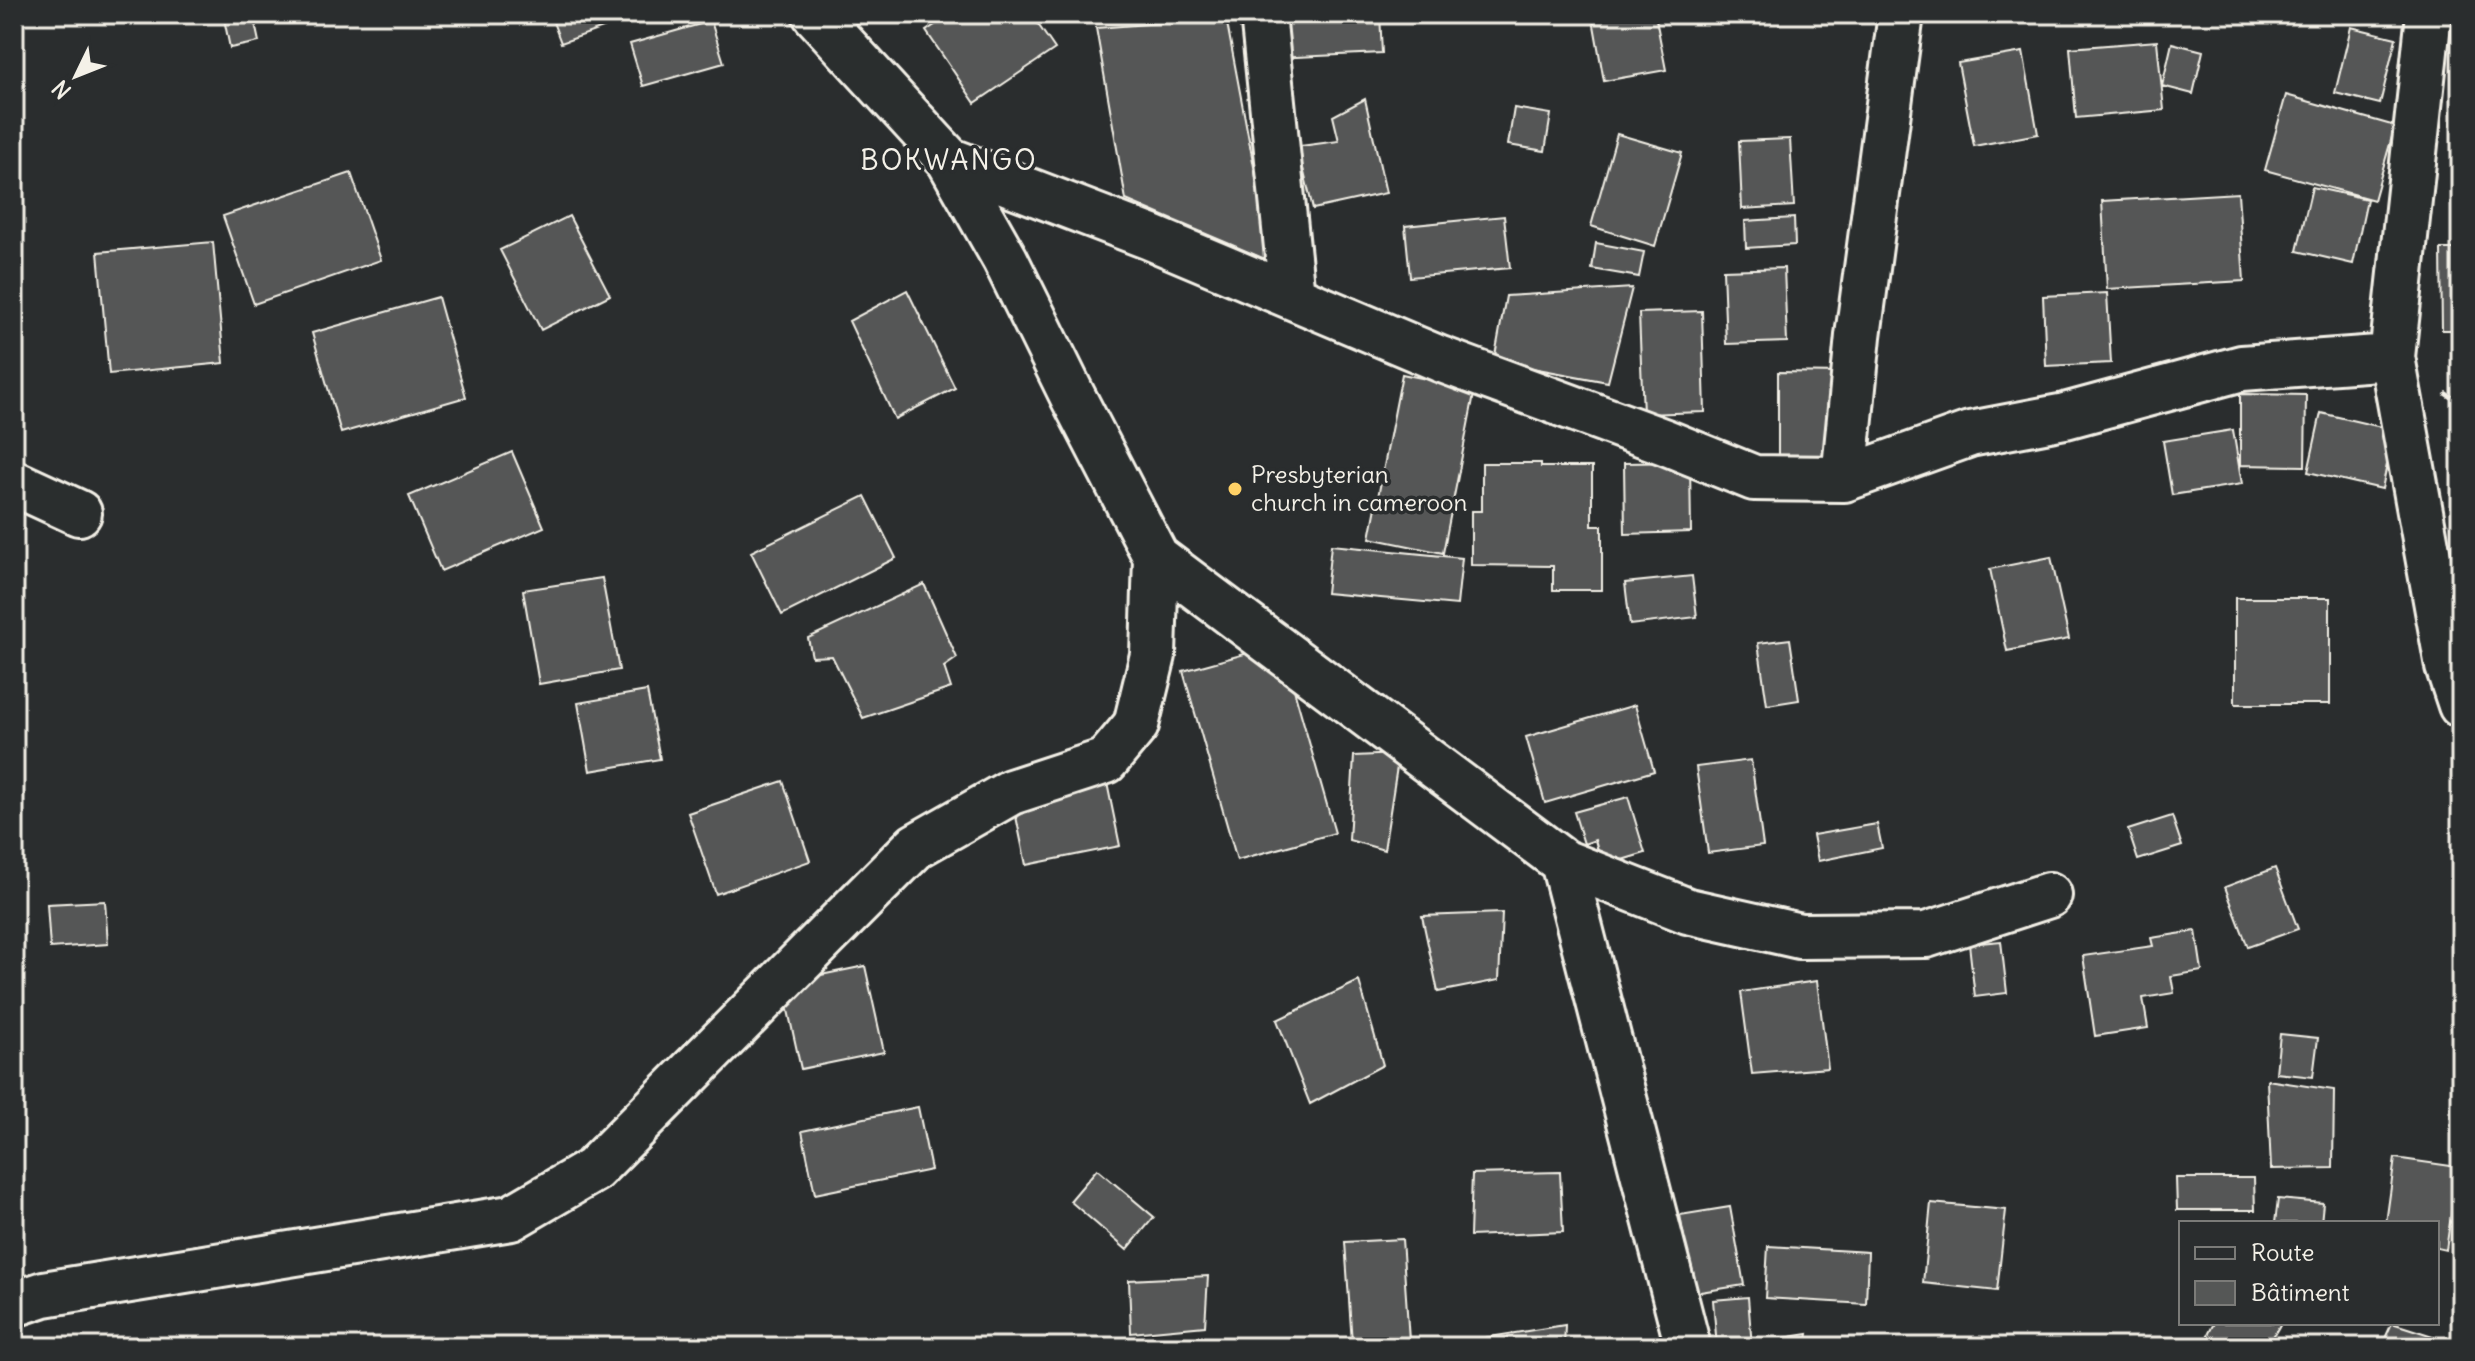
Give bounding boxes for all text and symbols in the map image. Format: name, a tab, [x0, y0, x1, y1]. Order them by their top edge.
north arrow	[36, 36, 116, 116]
text: N	[46, 75, 77, 105]
district label: BOKWANGO	[860, 142, 1038, 178]
place label: Presbyterian church in cameroon	[1251, 459, 1468, 517]
marker: Presbyterian church in cameroon	[1226, 480, 1244, 498]
legend	[2179, 1221, 2439, 1325]
text: Route	[2251, 1237, 2314, 1267]
text: Bâtiment	[2251, 1277, 2350, 1307]

